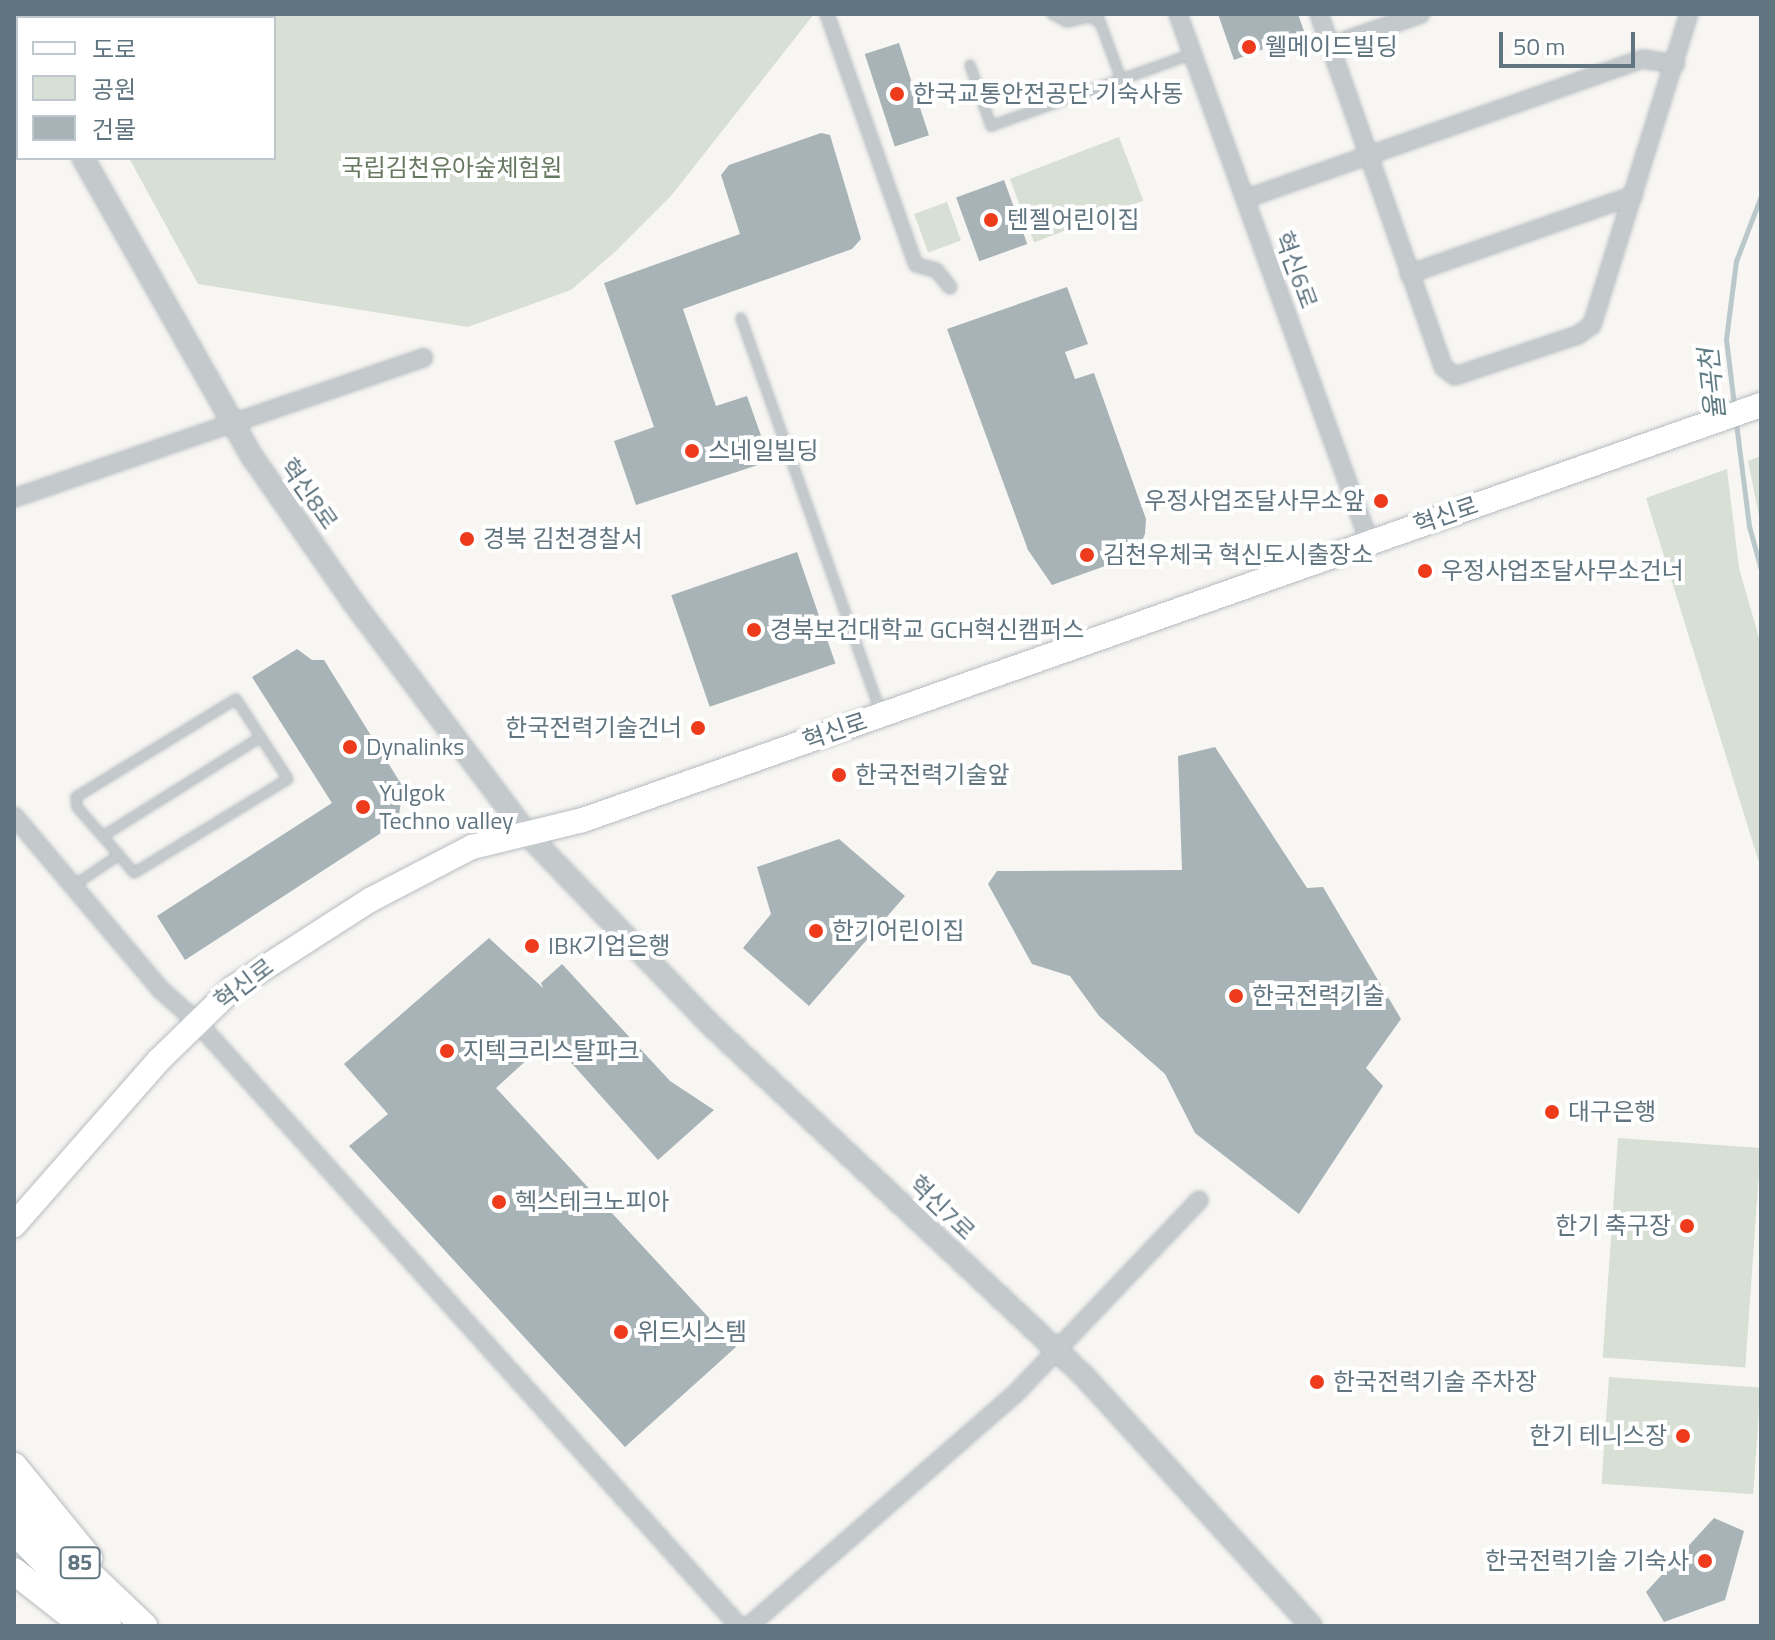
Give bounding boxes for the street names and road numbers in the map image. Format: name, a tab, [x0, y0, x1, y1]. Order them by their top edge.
street label: 혁신6로	[1269, 228, 1323, 312]
street label: 혁신8로	[274, 453, 344, 535]
street label: 혁신로	[1410, 491, 1482, 539]
street label: 혁신로	[799, 707, 871, 755]
street label: 혁신로	[209, 953, 279, 1015]
street label: 혁신7로	[903, 1170, 981, 1246]
road number: 85	[58, 1545, 102, 1581]

